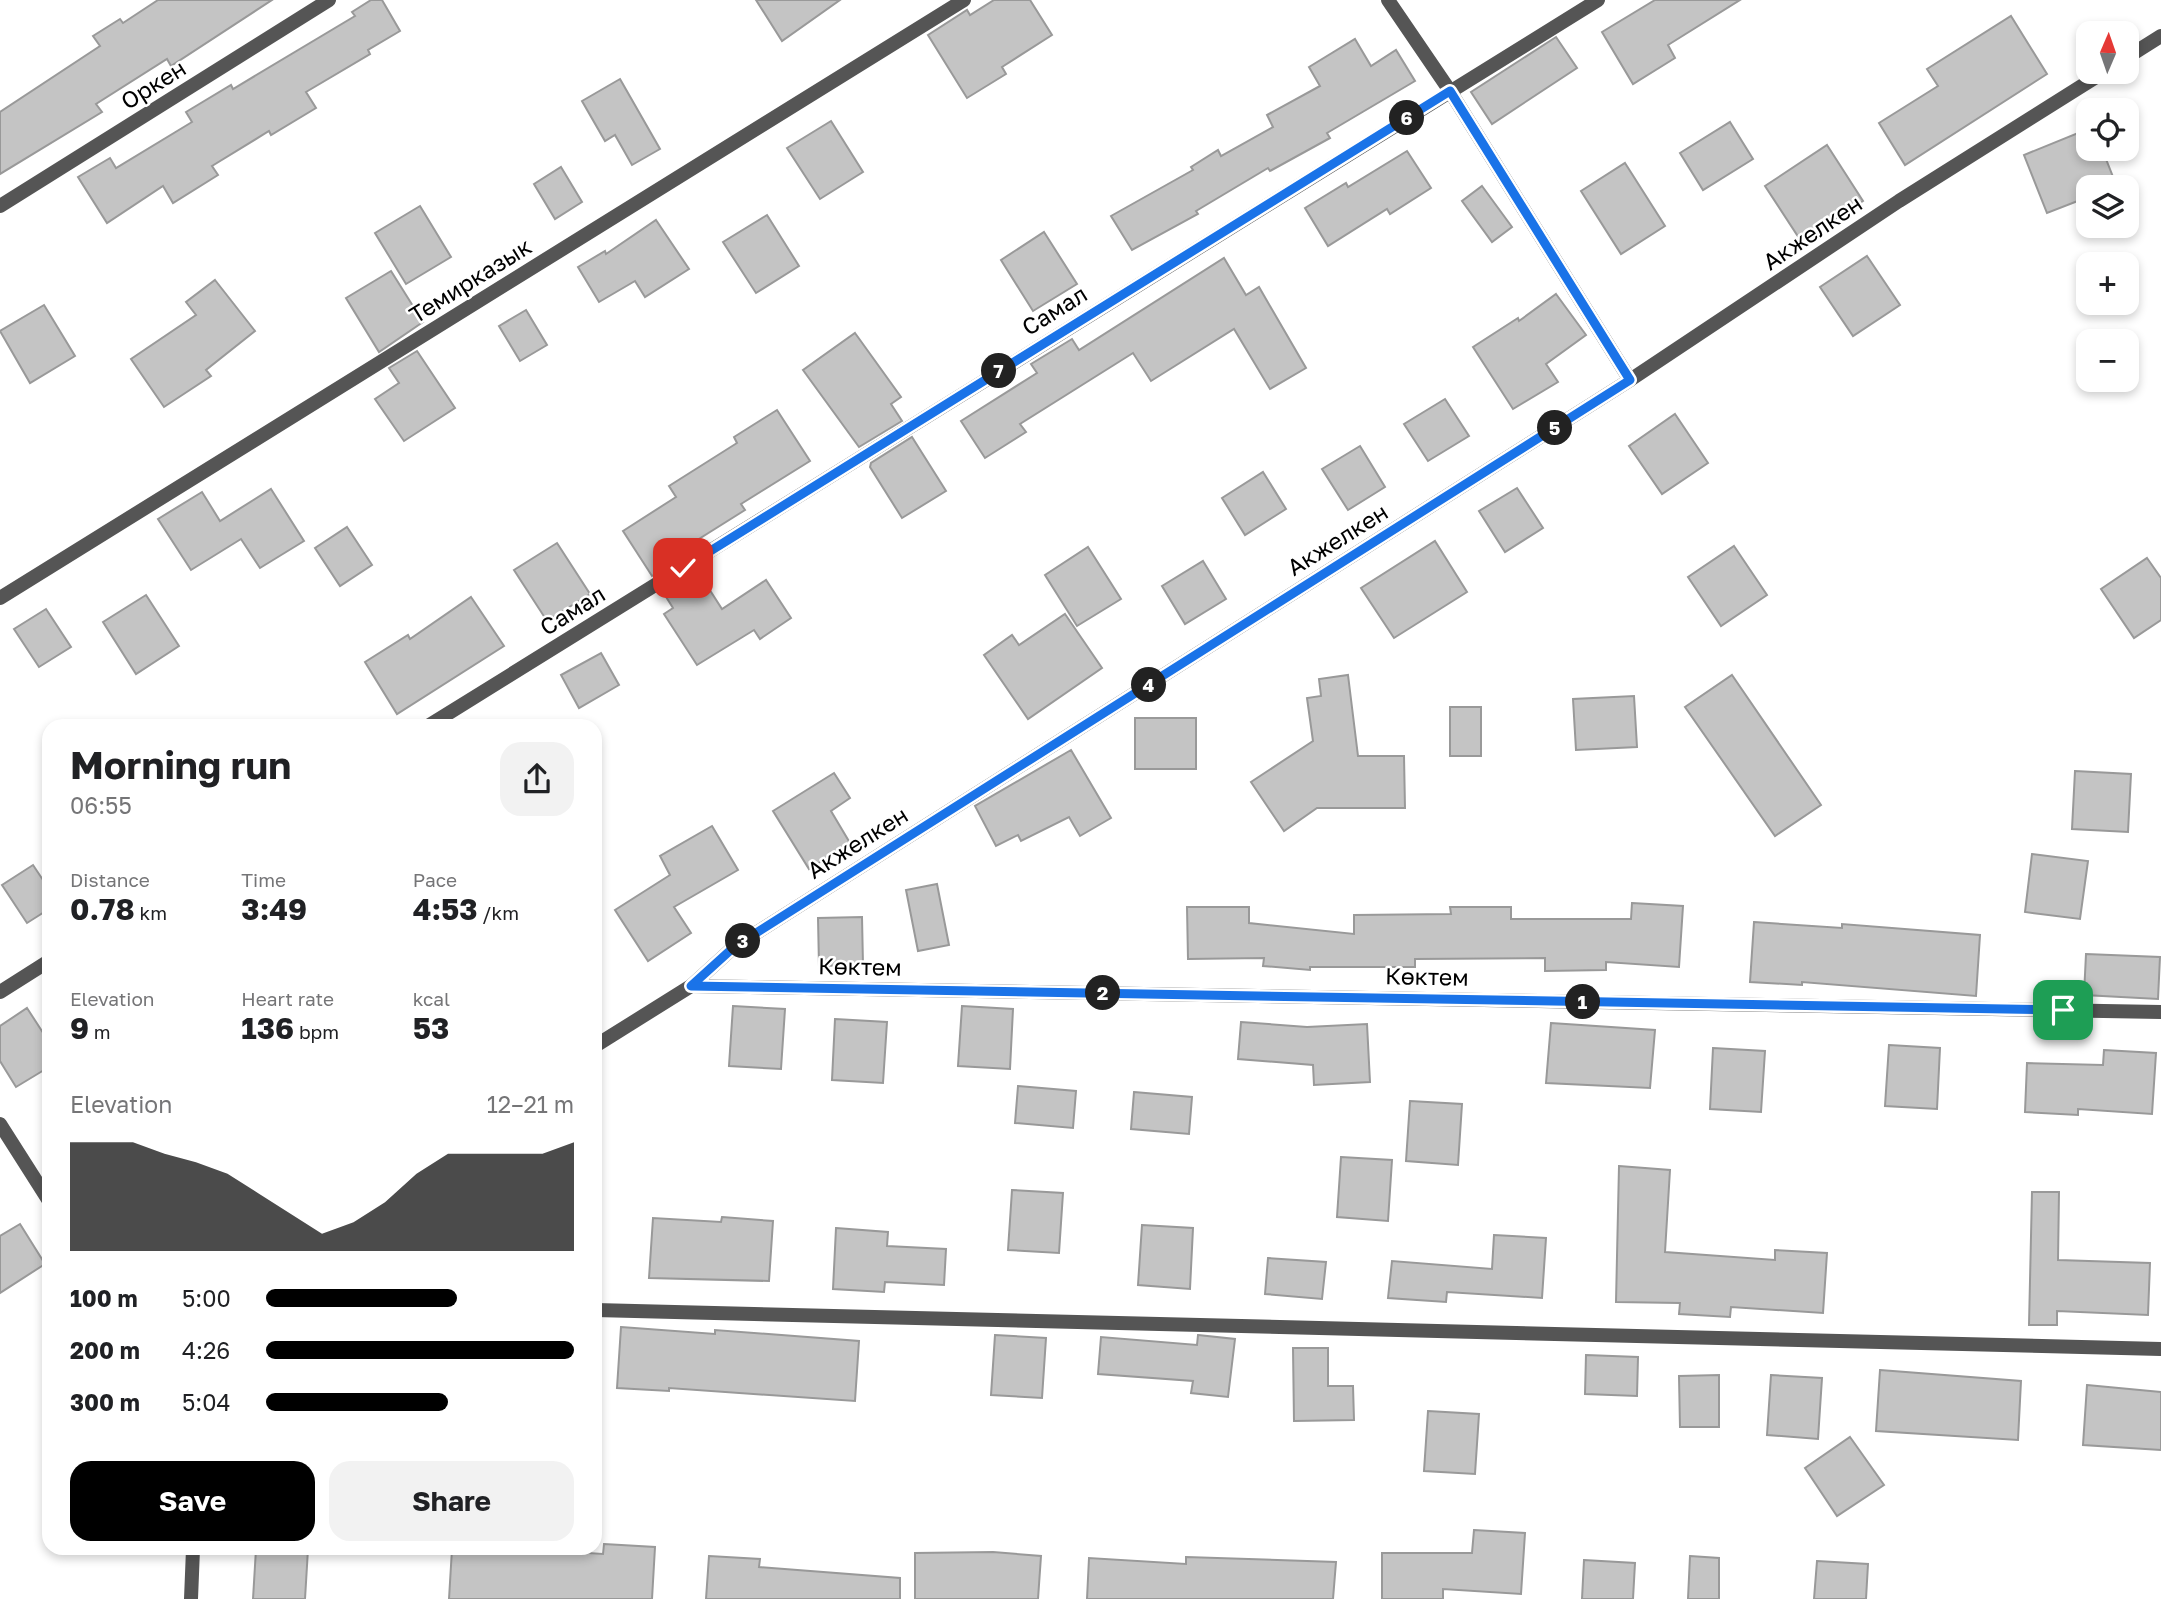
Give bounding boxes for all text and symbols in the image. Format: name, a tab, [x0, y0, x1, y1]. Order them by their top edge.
north arrow	[2076, 21, 2138, 84]
map controls	[2076, 21, 2139, 392]
street label: Оркен	[115, 53, 191, 115]
button: locate	[2076, 98, 2139, 161]
pin: 6	[1390, 100, 1424, 136]
text: 6	[1400, 106, 1413, 129]
button: layers	[2076, 175, 2139, 238]
street label: Акжелкен	[1757, 189, 1867, 275]
street label: Темирказык	[404, 231, 536, 329]
button: +	[2076, 252, 2139, 315]
street label: Самал	[1016, 279, 1092, 341]
button: −	[2076, 329, 2139, 392]
pin: 7	[982, 354, 1016, 388]
text: 7	[993, 359, 1004, 382]
pin: 5	[1538, 410, 1572, 446]
text: 5	[1549, 416, 1560, 439]
street label: Акжелкен	[1281, 497, 1393, 581]
pin	[653, 538, 713, 598]
icon: check	[664, 549, 702, 587]
street label: Самал	[534, 579, 610, 641]
pin: 4	[1132, 668, 1166, 702]
text: 4	[1143, 673, 1154, 696]
text: Morning run	[70, 742, 291, 787]
button: share	[500, 742, 574, 816]
text: 06:55	[70, 791, 132, 819]
street label: Акжелкен	[801, 800, 913, 884]
text: Distance	[70, 868, 150, 891]
text: Time	[241, 868, 286, 891]
text: Pace	[413, 868, 457, 891]
text: 0.78	[70, 891, 135, 927]
text: 3:49	[241, 891, 307, 927]
text: 4:53	[413, 891, 478, 927]
text: km	[135, 901, 167, 924]
text: /km	[478, 901, 519, 924]
pin: 3	[726, 923, 760, 958]
text: 3	[737, 929, 748, 952]
street label: Көктем	[818, 951, 902, 981]
street label: Көктем	[1385, 961, 1469, 991]
pin: 2	[1086, 976, 1120, 1010]
pin	[2033, 980, 2093, 1040]
text: 2	[1097, 981, 1108, 1004]
pin: 1	[1566, 984, 1600, 1020]
text: Elevation	[70, 987, 155, 1010]
text: Heart rate	[241, 987, 334, 1010]
text: kcal	[413, 987, 450, 1010]
text: 1	[1578, 990, 1587, 1013]
icon: arrive	[2044, 991, 2082, 1029]
text: 9	[70, 1010, 89, 1046]
text: 136	[241, 1010, 294, 1046]
text: 53	[413, 1010, 449, 1046]
text: m	[89, 1020, 111, 1043]
text: bpm	[294, 1020, 339, 1043]
text: Elevation	[70, 1090, 172, 1118]
text: 12–21 m	[487, 1090, 574, 1118]
text: 100 m	[70, 1284, 138, 1312]
text: 5:00	[182, 1284, 231, 1312]
text: 200 m	[70, 1336, 140, 1364]
text: 4:26	[182, 1336, 230, 1364]
text: 300 m	[70, 1388, 140, 1416]
text: 5:04	[182, 1388, 231, 1416]
button: Save	[70, 1461, 315, 1541]
button: Share	[329, 1461, 574, 1541]

